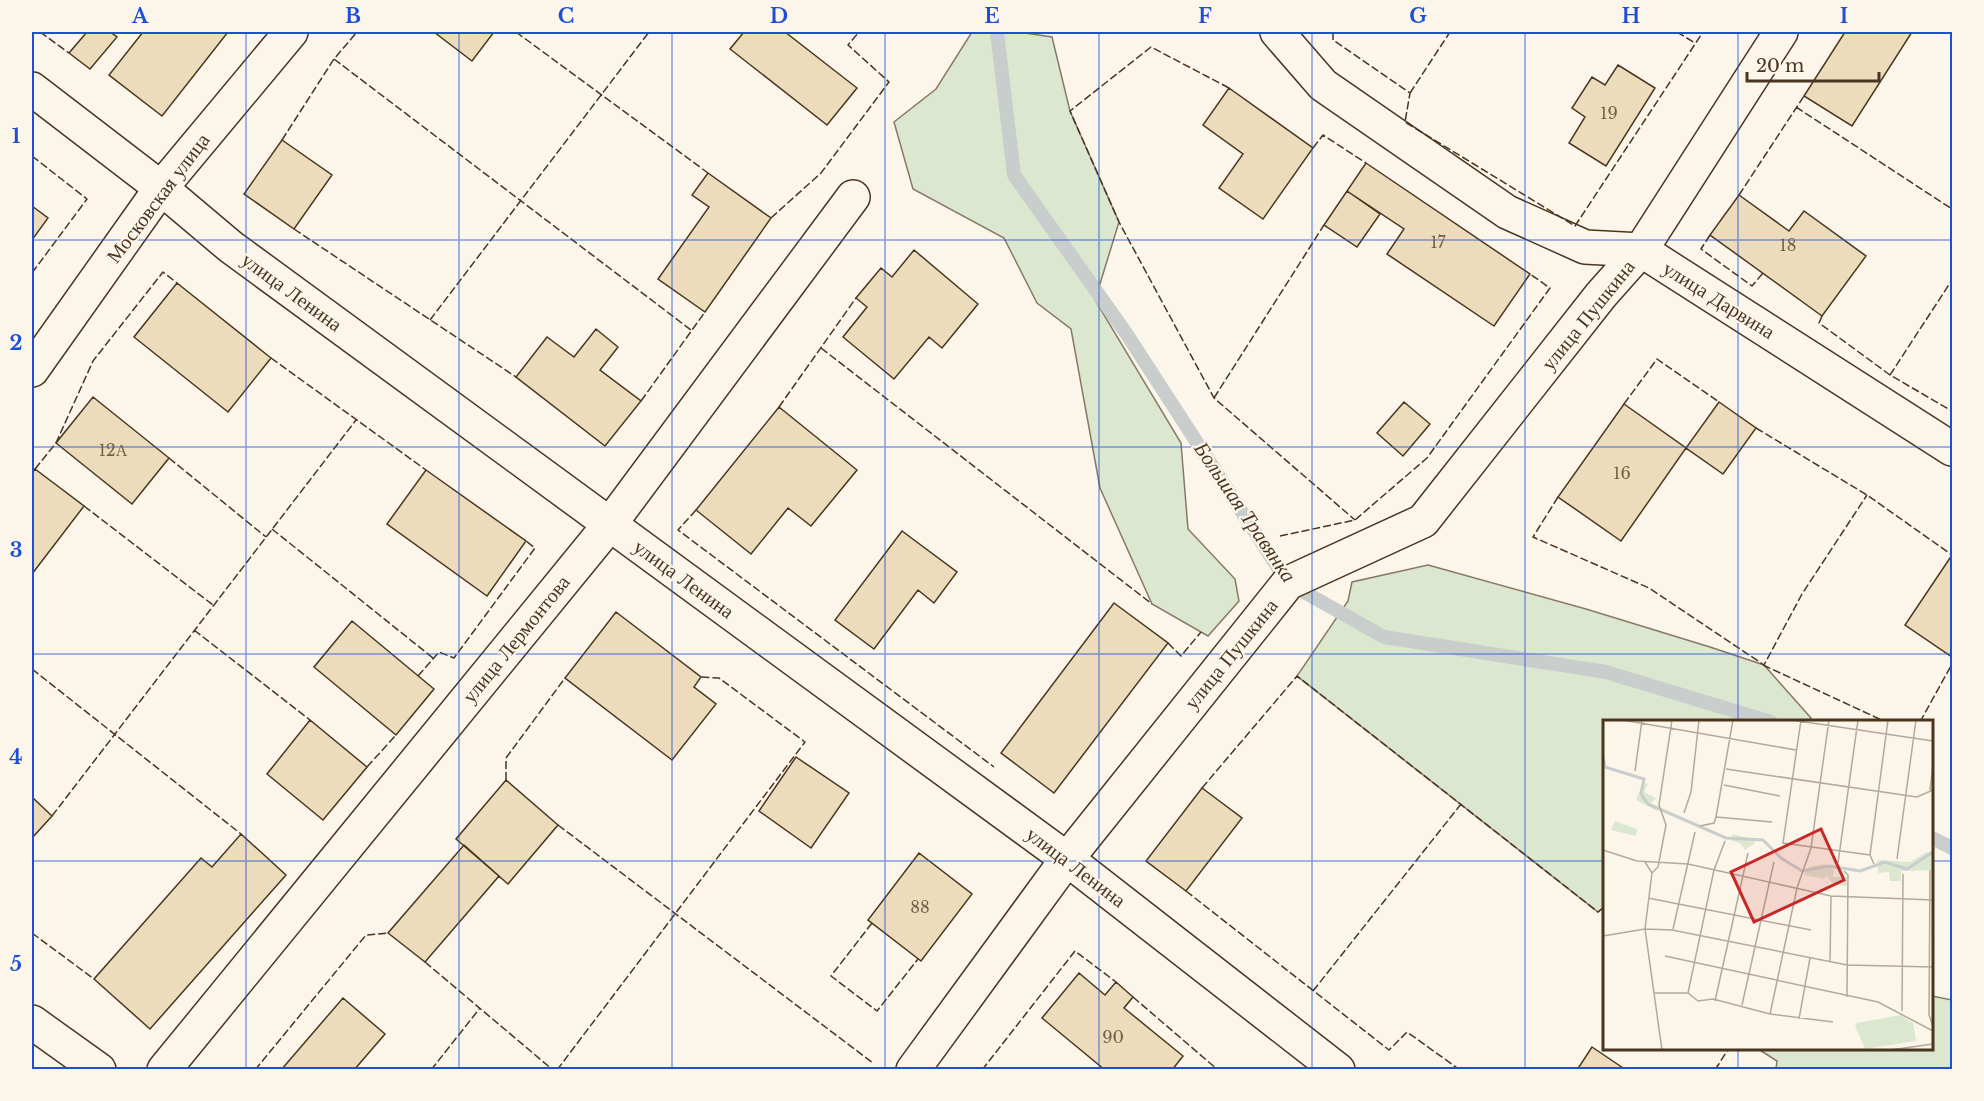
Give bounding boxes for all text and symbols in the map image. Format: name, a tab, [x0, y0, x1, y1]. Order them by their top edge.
text: A	[131, 4, 149, 28]
text: B	[345, 4, 361, 28]
text: C	[558, 4, 574, 28]
text: D	[770, 4, 788, 28]
text: E	[984, 4, 1000, 28]
text: F	[1198, 4, 1212, 28]
text: G	[1409, 4, 1427, 28]
text: H	[1622, 4, 1641, 28]
text: I	[1840, 4, 1848, 28]
scale bar	[1747, 45, 1879, 83]
text: 20 m	[1756, 55, 1804, 77]
house number: 19	[1600, 103, 1618, 123]
text: 1	[12, 124, 21, 148]
street label: Московская улица	[101, 128, 215, 268]
house number: 17	[1430, 232, 1447, 252]
house number: 18	[1780, 235, 1796, 255]
street label: улица Ленина	[237, 247, 347, 337]
street label: улица Пушкина	[1536, 255, 1640, 375]
street label: улица Дарвина	[1659, 256, 1779, 344]
text: 2	[9, 331, 23, 355]
water label: Большая Травянка	[1188, 436, 1302, 587]
house number: 12А	[99, 440, 128, 460]
house number: 16	[1613, 463, 1631, 483]
street label: улица Ленина	[629, 534, 739, 624]
text: 3	[10, 538, 22, 562]
street label: улица Лермонтова	[457, 570, 575, 708]
street label: улица Пушкина	[1179, 594, 1283, 714]
inset map	[1603, 720, 1933, 1050]
text: 4	[9, 745, 23, 769]
street label: улица Ленина	[1021, 822, 1131, 912]
house number: 88	[910, 897, 930, 917]
text: 5	[10, 952, 22, 976]
house number: 90	[1102, 1027, 1124, 1047]

